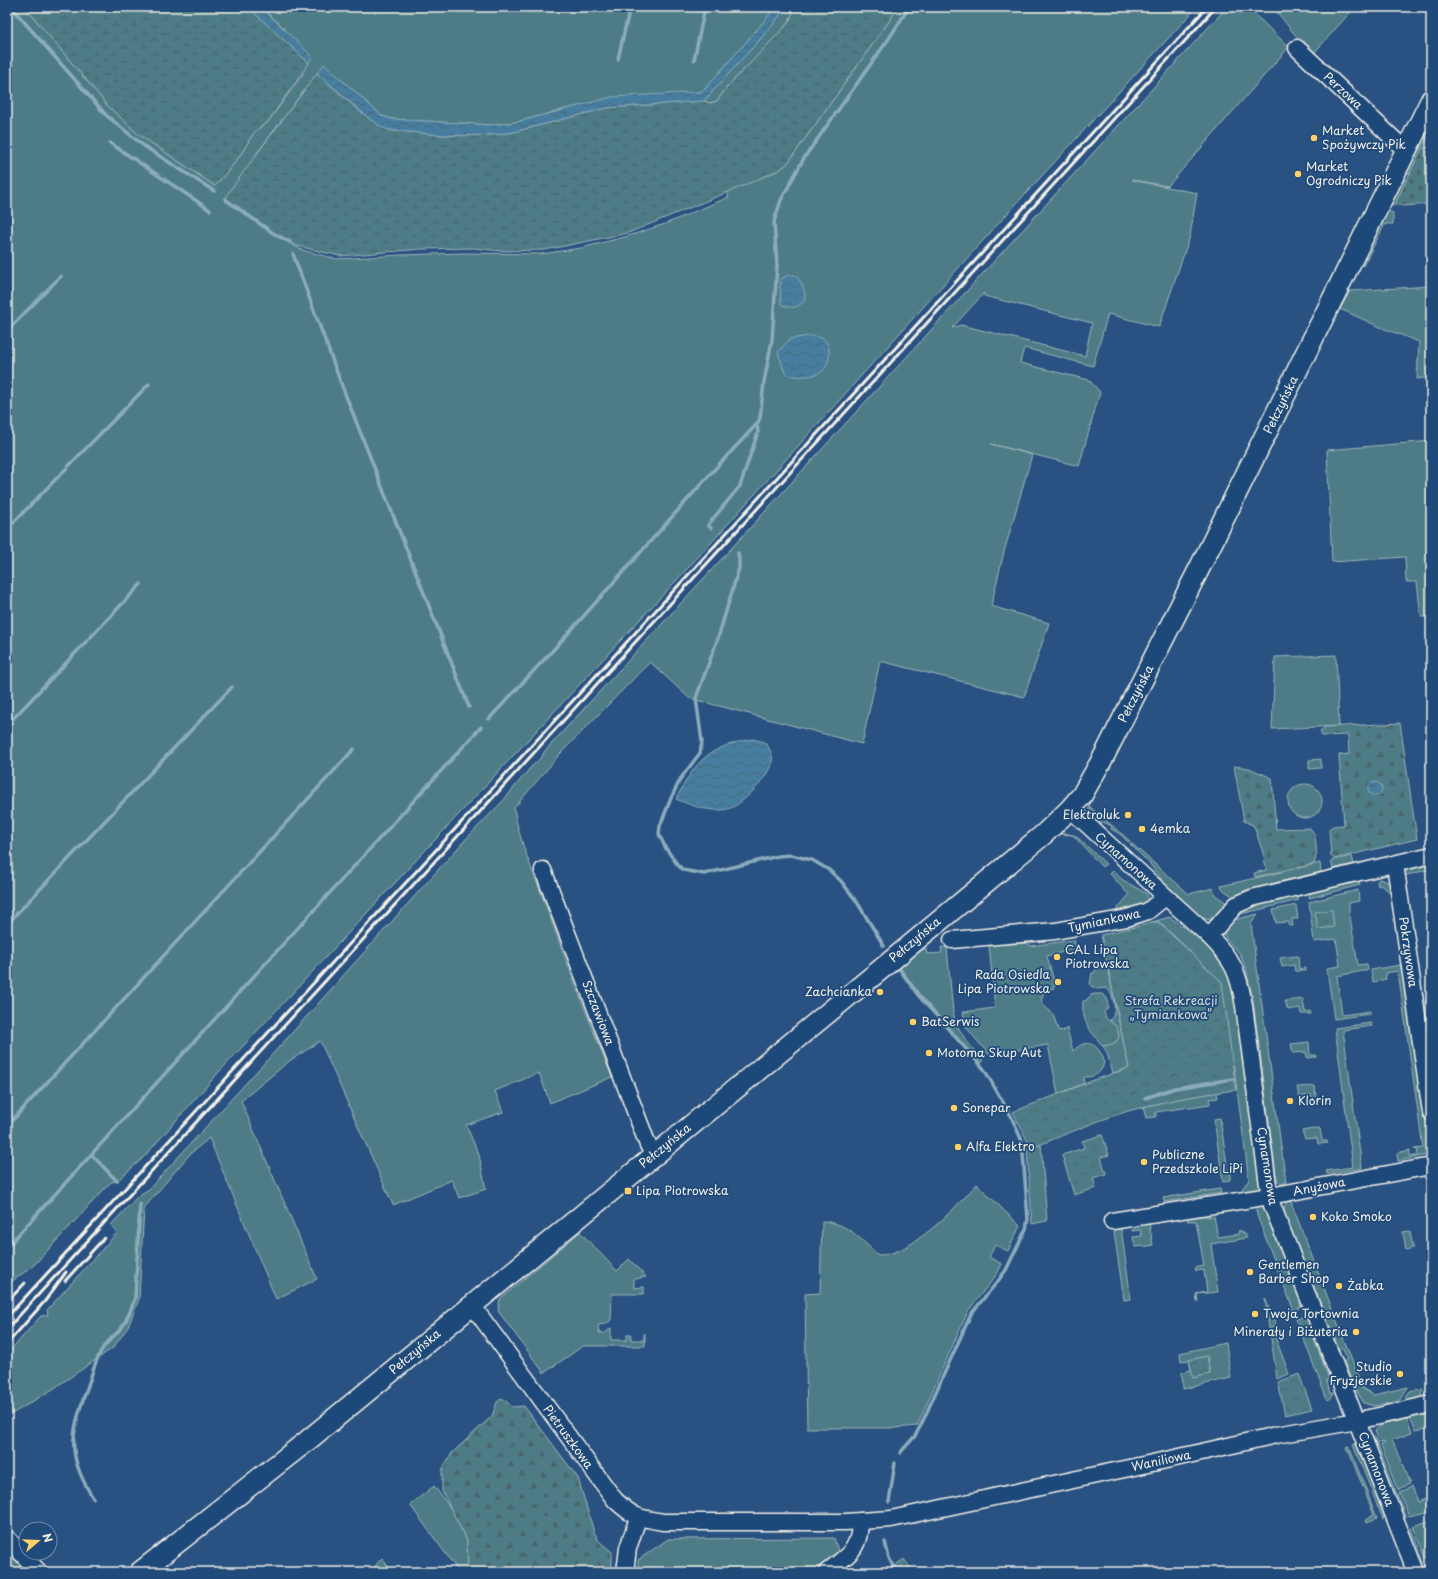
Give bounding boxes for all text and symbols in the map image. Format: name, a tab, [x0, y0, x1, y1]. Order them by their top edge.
street label: Perzowa	[1320, 67, 1368, 113]
place label: Market Spożywczy Pik	[1322, 121, 1406, 153]
marker: Market Spożywczy Pik	[1309, 133, 1319, 143]
place label: Market Ogrodniczy Pik	[1306, 157, 1392, 189]
marker: Market Ogrodniczy Pik	[1293, 169, 1303, 179]
street label: Pełczyńska	[1258, 372, 1302, 437]
street label: Pełczyńska	[1113, 661, 1158, 726]
place label: Elektroluk	[1063, 805, 1120, 823]
marker: Elektroluk	[1123, 810, 1133, 820]
place label: 4emka	[1150, 819, 1191, 837]
marker: 4emka	[1137, 824, 1147, 834]
street label: Cynamonowa	[1091, 827, 1162, 894]
street label: Tymiankowa	[1066, 903, 1142, 936]
street label: Pełczyńska	[885, 912, 945, 966]
street label: Pokrzywowa	[1395, 915, 1423, 989]
place label: CAL Lipa Piotrowska	[1065, 940, 1130, 972]
marker: CAL Lipa Piotrowska	[1052, 952, 1062, 962]
place label: Rada Osiedla Lipa Piotrowska	[958, 965, 1051, 997]
marker: Rada Osiedla Lipa Piotrowska	[1053, 977, 1063, 987]
street label: Szczawiowa	[578, 978, 620, 1048]
place label: Zachcianka	[805, 982, 873, 1000]
marker: Zachcianka	[875, 987, 885, 997]
park label: Strefa Rekreacji „Tymiankowa”	[1124, 991, 1218, 1023]
place label: BatSerwis	[921, 1012, 980, 1030]
marker: BatSerwis	[908, 1017, 918, 1027]
place label: Motoma Skup Aut	[937, 1043, 1042, 1061]
marker: Motoma Skup Aut	[924, 1048, 934, 1058]
place label: Klorin	[1298, 1091, 1331, 1109]
marker: Klorin	[1285, 1096, 1295, 1106]
place label: Sonepar	[962, 1098, 1011, 1116]
marker: Sonepar	[949, 1103, 959, 1113]
street label: Pełczyńska	[634, 1118, 695, 1172]
street label: Cynamonowa	[1253, 1126, 1283, 1207]
place label: Alfa Elektro	[966, 1137, 1035, 1155]
marker: Alfa Elektro	[953, 1142, 963, 1152]
place label: Publiczne Przedszkole LiPi	[1152, 1145, 1243, 1177]
marker: Publiczne Przedszkole LiPi	[1139, 1157, 1149, 1167]
street label: Anyżowa	[1291, 1172, 1347, 1200]
place label: Lipa Piotrowska	[636, 1181, 729, 1199]
marker: Lipa Piotrowska	[623, 1186, 633, 1196]
place label: Koko Smoko	[1321, 1207, 1392, 1225]
marker: Koko Smoko	[1308, 1212, 1318, 1222]
place label: Gentlemen Barber Shop	[1258, 1255, 1329, 1287]
marker: Gentlemen Barber Shop	[1245, 1267, 1255, 1277]
place label: Żabka	[1347, 1276, 1384, 1294]
marker: Żabka	[1334, 1281, 1344, 1291]
place label: Twoja Tortownia	[1263, 1304, 1360, 1322]
marker: Twoja Tortownia	[1250, 1309, 1260, 1319]
place label: Minerały i Biżuteria	[1233, 1322, 1348, 1340]
street label: Pełczyńska	[385, 1324, 445, 1378]
marker: Minerały i Biżuteria	[1351, 1327, 1361, 1337]
place label: Studio Fryzjerskie	[1329, 1357, 1392, 1389]
marker: Studio Fryzjerskie	[1395, 1369, 1405, 1379]
street label: Pietruszkowa	[539, 1401, 598, 1472]
street label: Cynamonowa	[1354, 1429, 1400, 1509]
street label: Waniliowa	[1130, 1445, 1193, 1475]
north arrow	[18, 1521, 58, 1561]
text: N	[38, 1531, 57, 1545]

